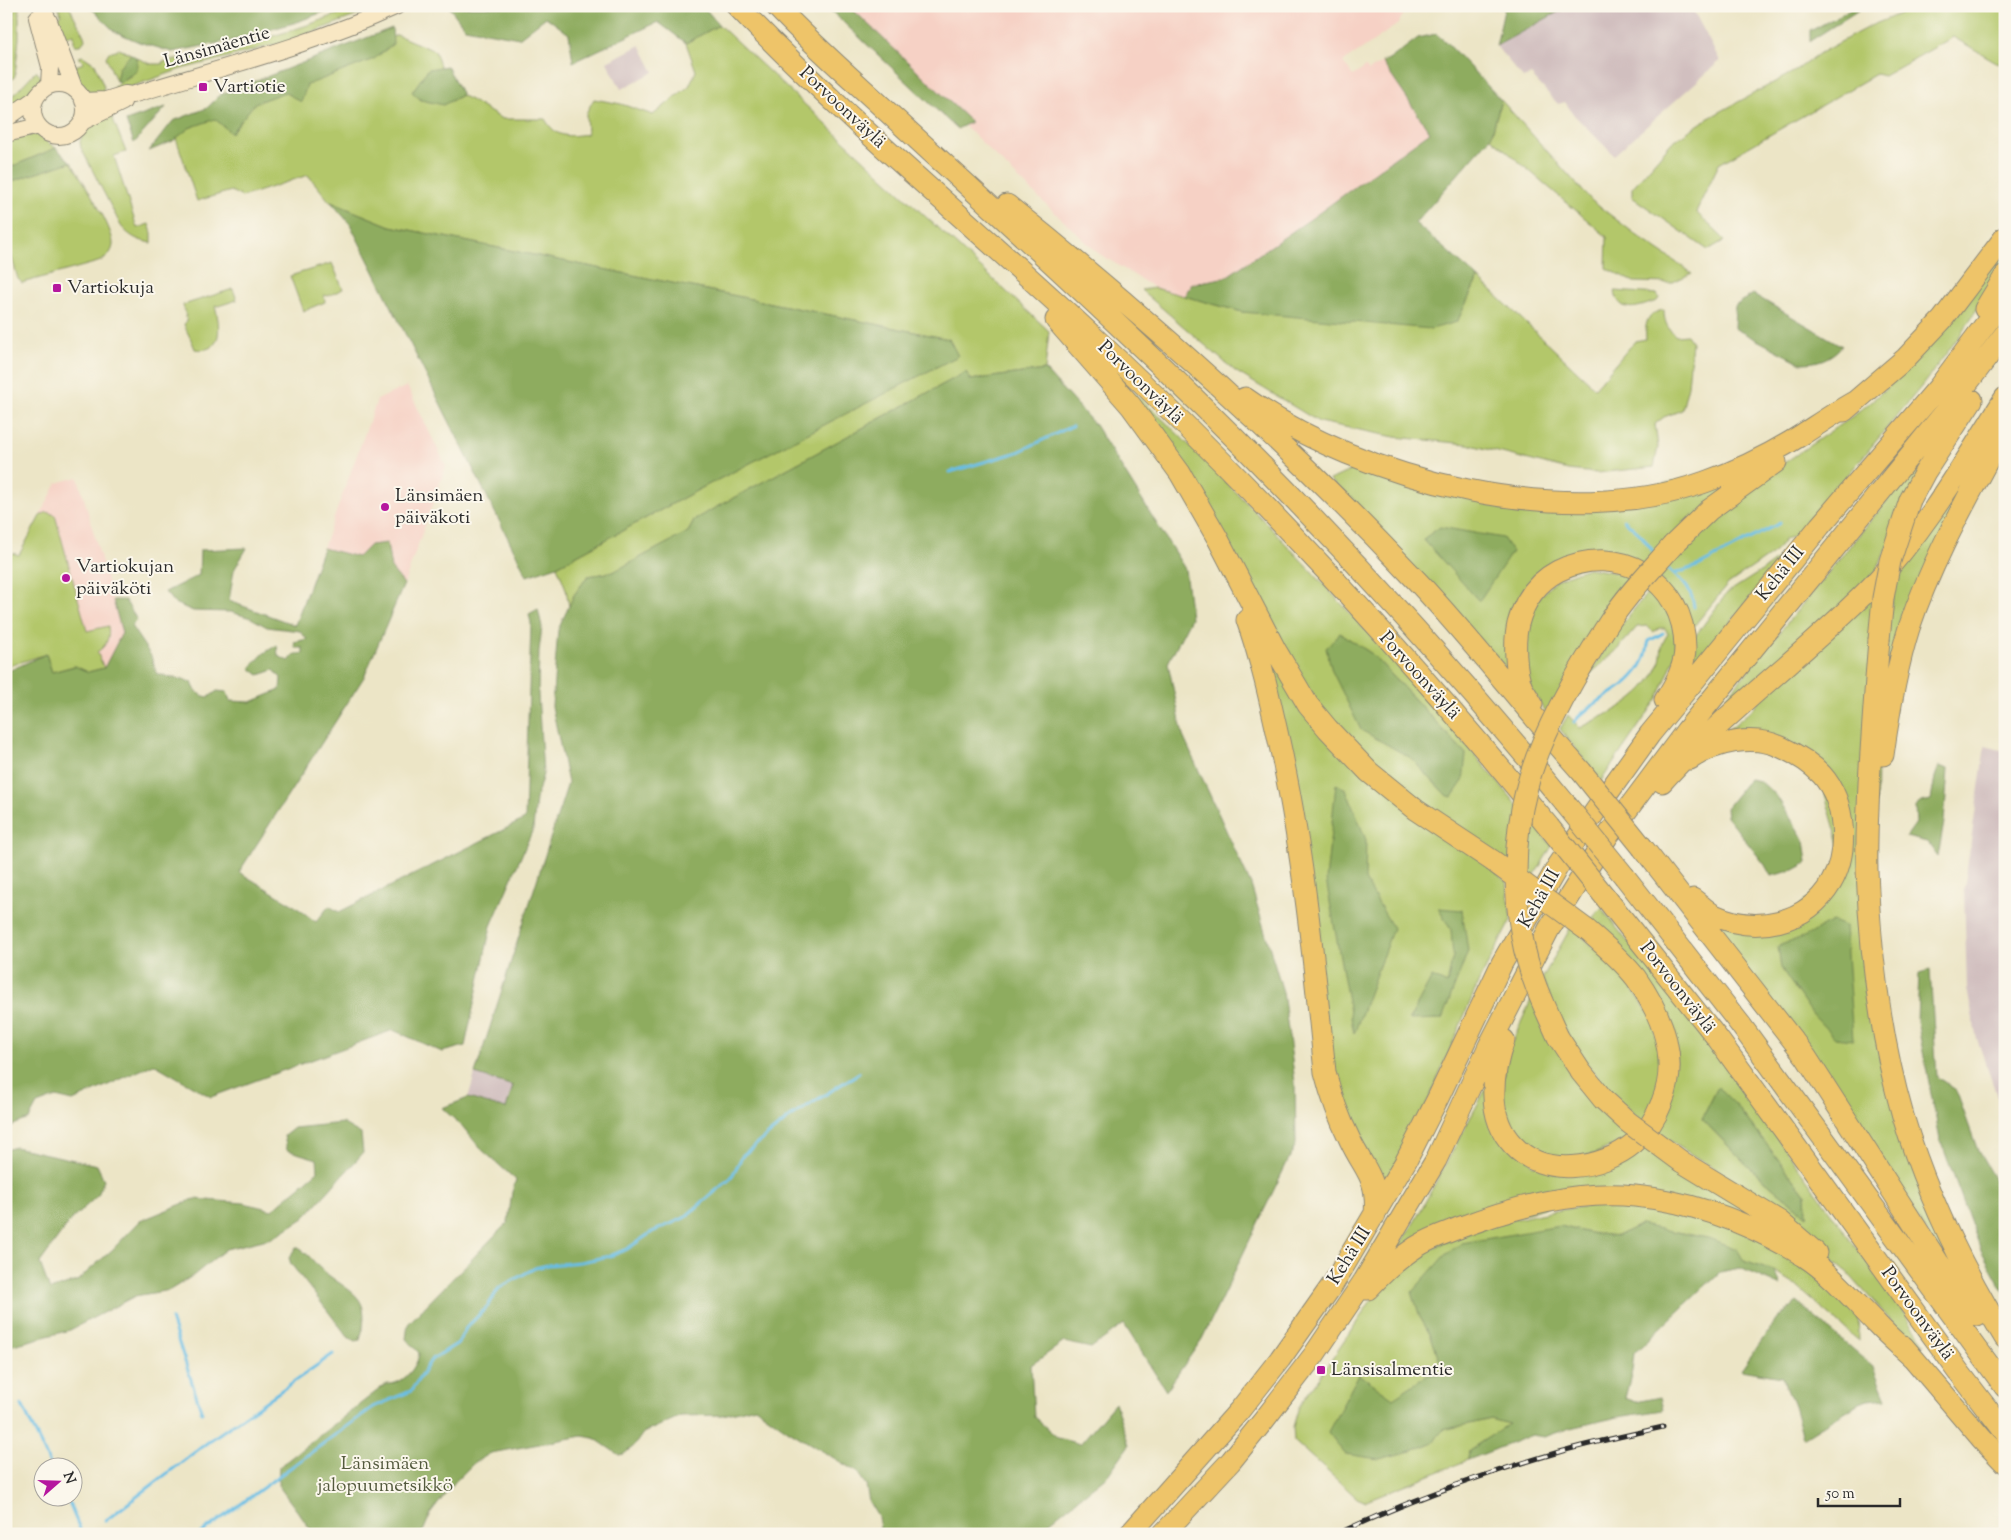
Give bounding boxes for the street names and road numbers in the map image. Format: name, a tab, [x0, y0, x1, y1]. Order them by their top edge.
street label: Länsimäentie	[161, 20, 273, 76]
street label: Porvoonväylä	[793, 61, 892, 156]
street label: Porvoonväylä	[1091, 335, 1189, 431]
street label: Kehä III	[1750, 541, 1812, 607]
street label: Porvoonväylä	[1372, 626, 1466, 726]
street label: Kehä III	[1512, 864, 1568, 934]
street label: Porvoonväylä	[1632, 936, 1722, 1040]
street label: Kehä III	[1322, 1222, 1378, 1290]
street label: Porvoonväylä	[1874, 1262, 1960, 1367]

